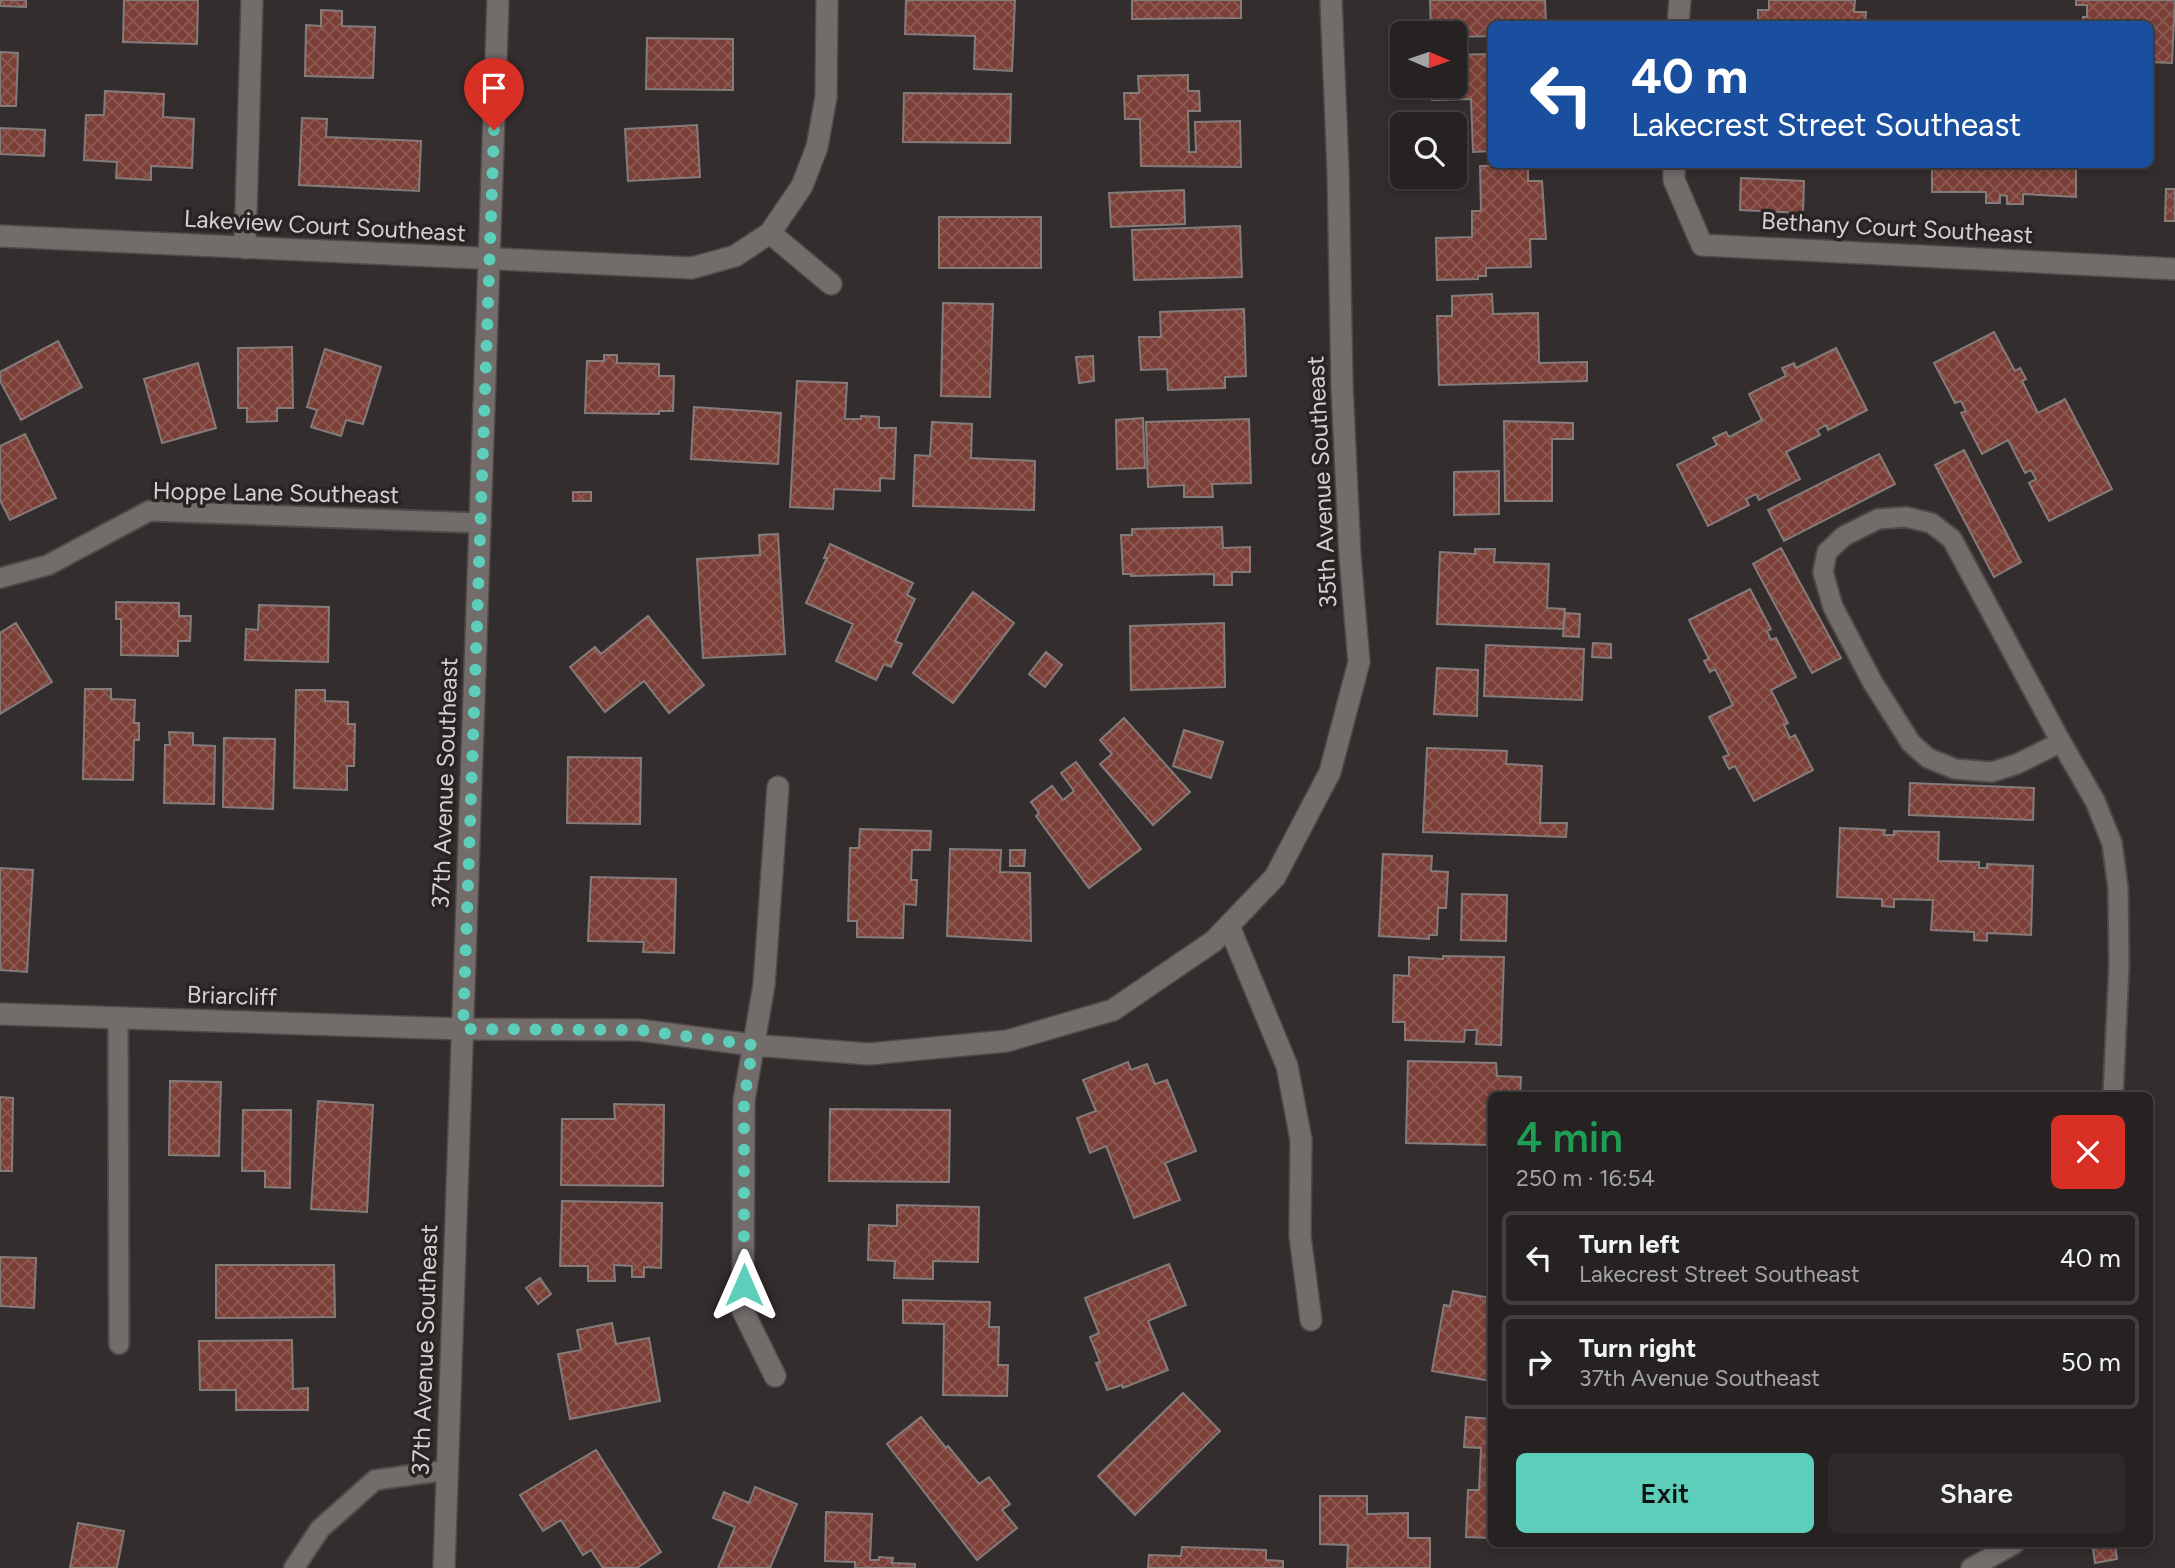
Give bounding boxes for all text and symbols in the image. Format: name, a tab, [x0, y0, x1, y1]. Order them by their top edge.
north arrow	[1390, 21, 1466, 98]
map controls	[1390, 21, 1467, 189]
text: 40 m	[1631, 46, 1748, 105]
icon: left	[1516, 49, 1607, 140]
pin	[464, 58, 524, 130]
icon: arrive	[475, 69, 513, 107]
text: Lakecrest Street Southeast	[1631, 106, 2021, 144]
button: search	[1390, 112, 1467, 189]
street label: Lakeview Court Southeast	[183, 204, 467, 247]
street label: Bethany Court Southeast	[1760, 206, 2034, 249]
street label: 35th Avenue Southeast	[1300, 355, 1343, 609]
street label: Hoppe Lane Southeast	[152, 476, 400, 509]
street label: 37th Avenue Southeast	[426, 657, 463, 909]
street label: Briarcliff	[186, 979, 278, 1012]
text: 4 min	[1516, 1112, 1623, 1163]
button: close	[2051, 1115, 2125, 1189]
text: 250 m · 16:54	[1516, 1164, 1655, 1192]
street label: 37th Avenue Southeast	[406, 1224, 443, 1476]
text: Turn left	[1579, 1228, 1680, 1260]
icon: left	[1520, 1239, 1558, 1277]
text: 40 m	[2060, 1242, 2121, 1274]
position arrow	[707, 1248, 781, 1322]
text: Lakecrest Street Southeast	[1579, 1260, 1860, 1288]
text: Turn right	[1579, 1332, 1696, 1364]
icon: right	[1520, 1343, 1558, 1381]
text: 50 m	[2061, 1346, 2121, 1378]
text: 37th Avenue Southeast	[1579, 1364, 1820, 1392]
button: Exit	[1516, 1453, 1814, 1533]
button: Share	[1828, 1453, 2125, 1533]

